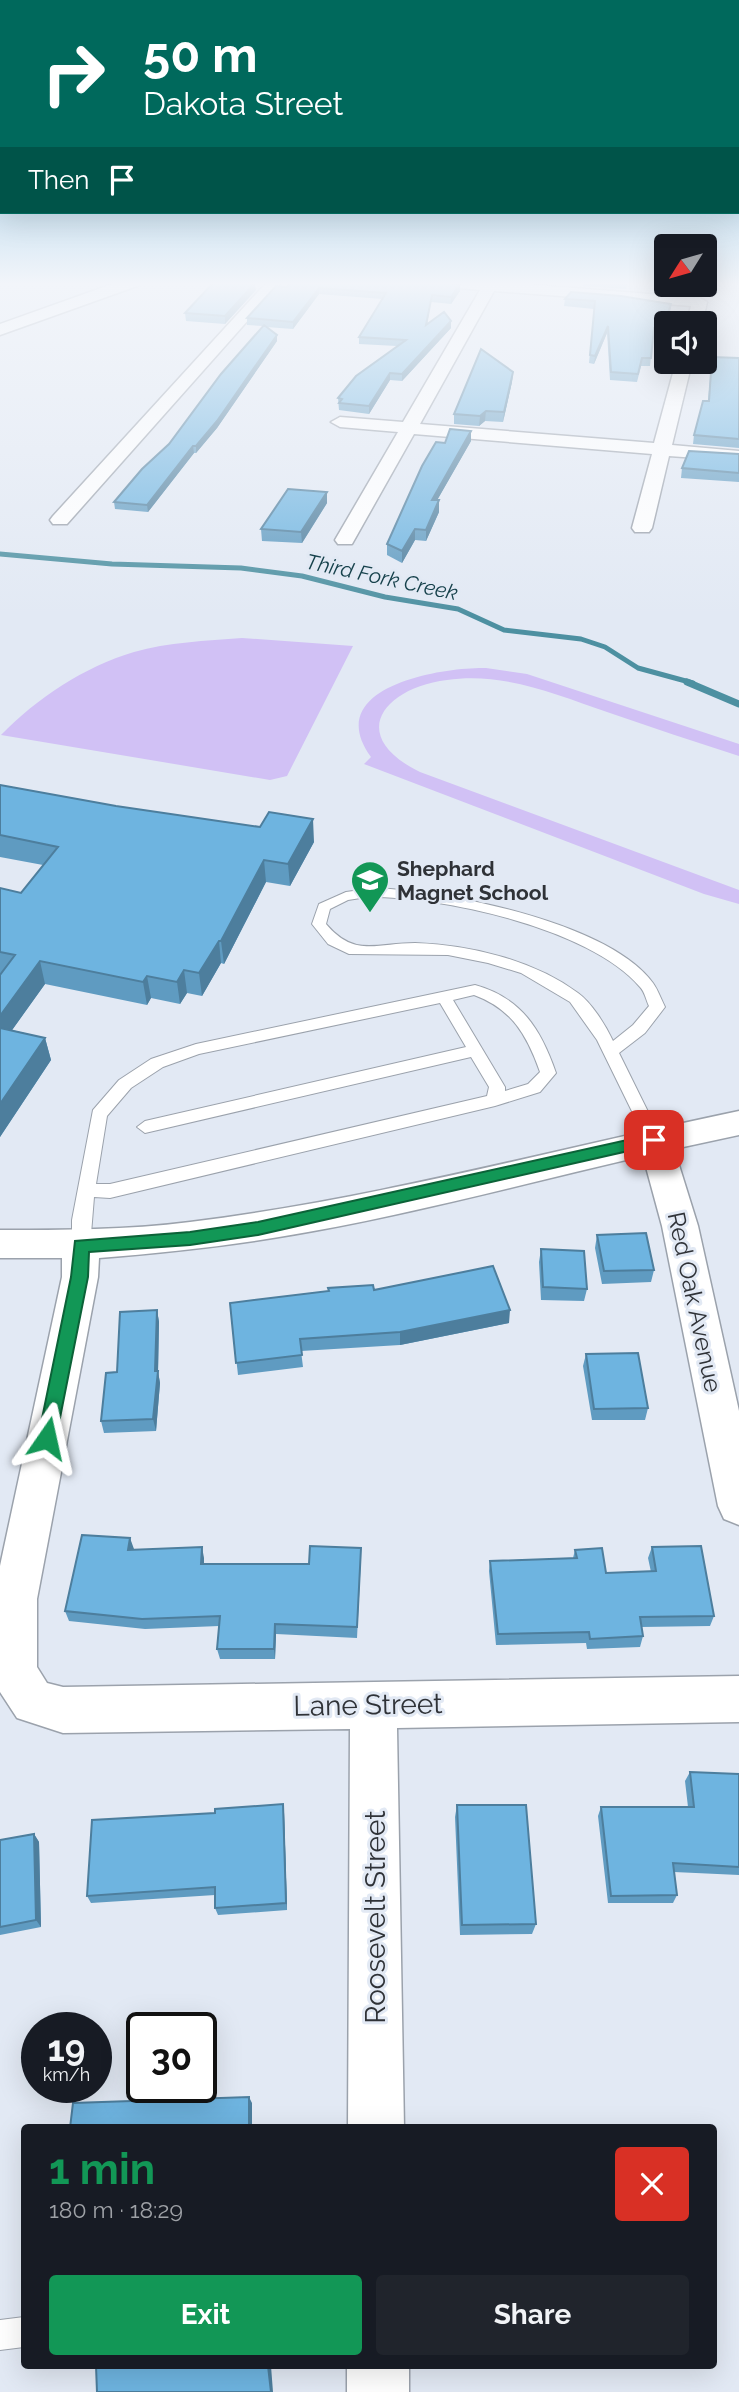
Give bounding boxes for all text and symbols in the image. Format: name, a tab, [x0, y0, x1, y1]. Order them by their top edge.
text: 50 m	[143, 26, 258, 83]
icon: right	[28, 28, 119, 119]
text: Dakota Street	[143, 85, 343, 122]
icon: arrive	[103, 161, 141, 199]
text: Then	[28, 165, 89, 195]
north arrow	[654, 234, 718, 298]
map controls	[654, 234, 717, 374]
button: sound	[654, 311, 717, 374]
water label: Third Fork Creek	[304, 549, 460, 605]
place label: Shephard Magnet School	[397, 856, 549, 905]
school or university icon: Shephard Magnet School	[349, 859, 391, 914]
pin	[624, 1110, 684, 1170]
icon: arrive	[635, 1121, 673, 1159]
street label: Red Oak Avenue	[662, 1209, 728, 1395]
position arrow	[10, 1401, 84, 1475]
street label: Lane Street	[293, 1687, 443, 1723]
street label: Roosevelt Street	[359, 1810, 392, 2024]
speed limit sign: 30	[126, 2012, 217, 2103]
text: 19	[48, 2028, 85, 2069]
text: km/h	[43, 2064, 90, 2085]
text: 1 min	[49, 2145, 155, 2194]
button: close	[615, 2147, 689, 2221]
text: 180 m · 18:29	[49, 2196, 183, 2223]
button: Exit	[49, 2275, 362, 2355]
button: Share	[376, 2275, 689, 2355]

